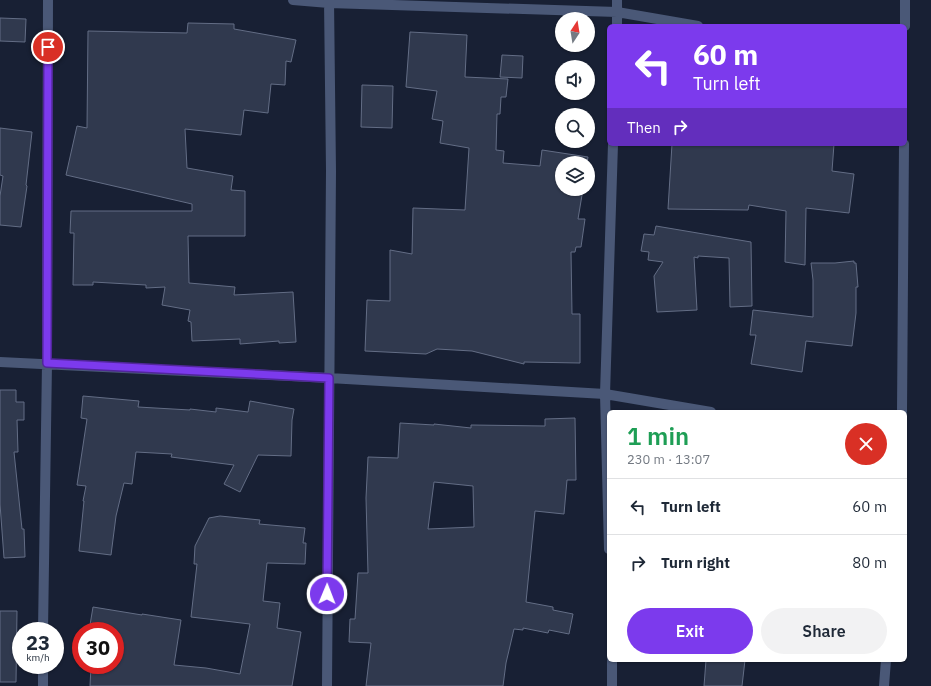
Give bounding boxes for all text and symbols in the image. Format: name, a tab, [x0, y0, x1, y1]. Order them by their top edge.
north arrow	[555, 12, 595, 52]
map controls	[555, 12, 595, 196]
pin	[31, 30, 65, 64]
icon: arrive	[37, 36, 59, 58]
text: 60 m	[693, 36, 758, 73]
icon: left	[627, 40, 679, 92]
button: sound	[555, 60, 595, 100]
text: Turn left	[693, 72, 761, 95]
button: search	[555, 108, 595, 148]
icon: right	[669, 116, 691, 138]
text: Then	[627, 118, 661, 137]
button: layers	[555, 156, 595, 196]
text: 1 min	[627, 420, 689, 452]
button: close	[845, 423, 887, 465]
text: 230 m · 13:07	[627, 451, 710, 468]
icon: left	[627, 496, 649, 518]
text: Turn left	[661, 497, 721, 516]
text: 60 m	[852, 497, 887, 516]
icon: right	[627, 552, 649, 574]
text: Turn right	[661, 553, 730, 572]
text: 80 m	[852, 553, 887, 572]
position arrow	[306, 573, 348, 615]
button: Exit	[627, 608, 753, 654]
button: Share	[761, 608, 887, 654]
speed limit sign: 30	[72, 622, 124, 674]
text: 23	[26, 629, 50, 656]
text: km/h	[26, 651, 50, 664]

